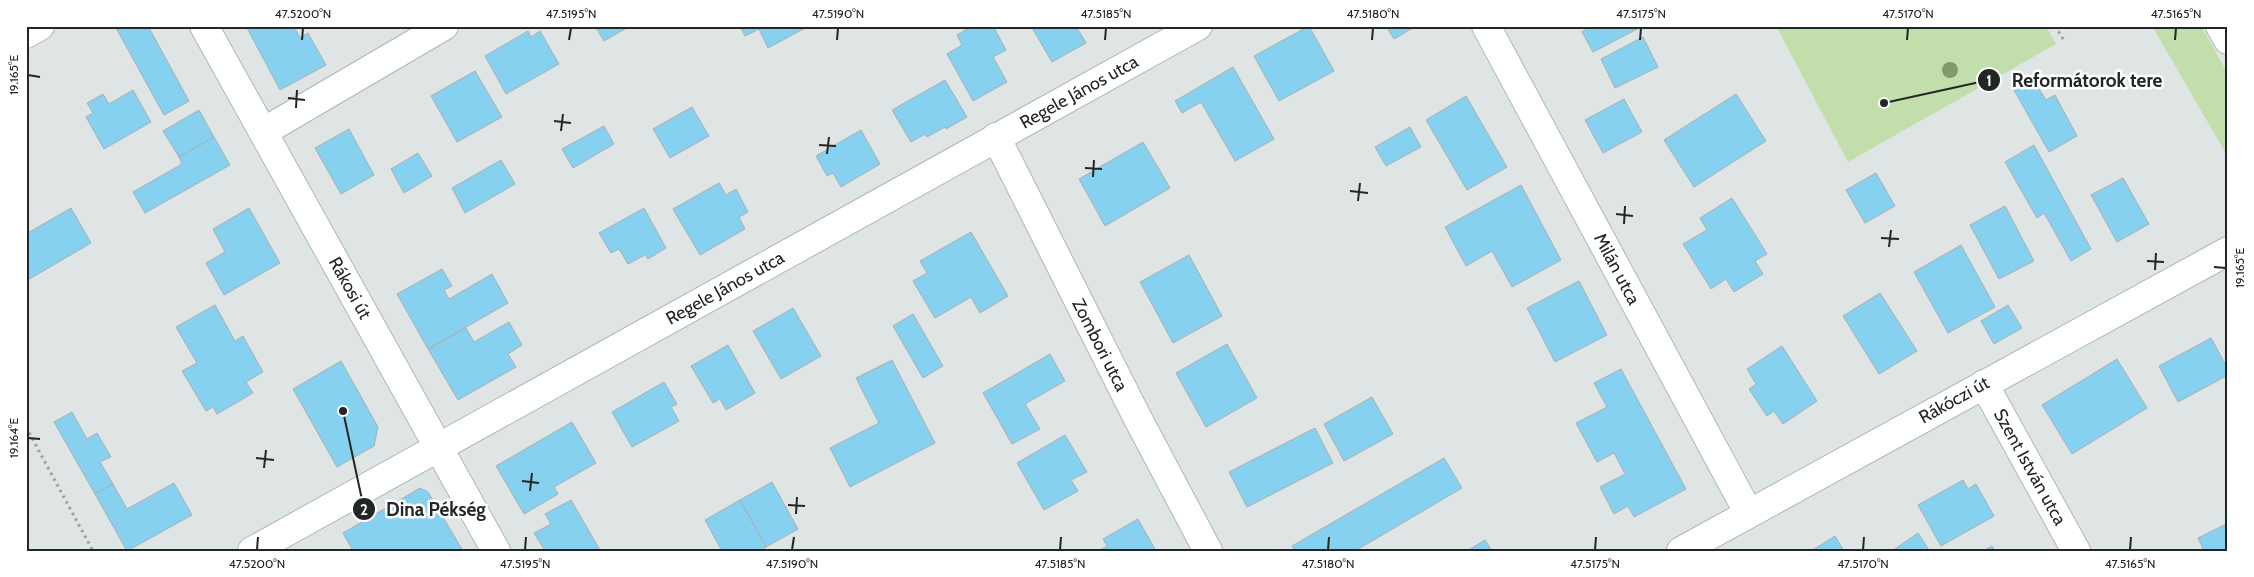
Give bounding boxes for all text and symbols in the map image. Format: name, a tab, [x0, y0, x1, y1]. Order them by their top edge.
text: 47.5200°N	[275, 6, 331, 21]
text: 47.5195°N	[546, 6, 596, 21]
text: 47.5190°N	[812, 6, 864, 21]
text: 47.5185°N	[1080, 6, 1132, 21]
text: 47.5180°N	[1347, 6, 1400, 21]
text: 47.5175°N	[1616, 6, 1666, 21]
text: 47.5170°N	[1882, 6, 1934, 21]
text: 47.5165°N	[2151, 6, 2201, 21]
street label: Regele János utca	[1016, 50, 1142, 134]
text: 19.165°E	[6, 55, 21, 95]
callout: Reformátorok tere	[1977, 63, 2172, 97]
text: Reformátorok tere	[2012, 69, 2163, 92]
text: 1	[1986, 72, 1992, 90]
street label: Milán utca	[1589, 230, 1645, 309]
street label: Regele János utca	[662, 246, 788, 330]
text: 19.165°E	[2232, 248, 2247, 288]
street label: Rákosi út	[324, 253, 376, 323]
street label: Zombori utca	[1067, 295, 1133, 395]
street label: Rákóczi út	[1915, 372, 1993, 428]
street label: Szent István utca	[1989, 405, 2071, 529]
text: 19.164°E	[6, 417, 21, 458]
callout: Dina Pékség	[351, 492, 496, 526]
text: Dina Pékség	[386, 498, 486, 521]
text: 2	[360, 501, 368, 519]
text: 47.5200°N	[229, 556, 285, 571]
text: 47.5195°N	[500, 556, 550, 571]
text: 47.5190°N	[766, 556, 818, 571]
text: 47.5185°N	[1034, 556, 1086, 571]
text: 47.5180°N	[1302, 556, 1355, 571]
text: 47.5175°N	[1570, 556, 1620, 571]
text: 47.5170°N	[1837, 556, 1889, 571]
text: 47.5165°N	[2105, 556, 2155, 571]

